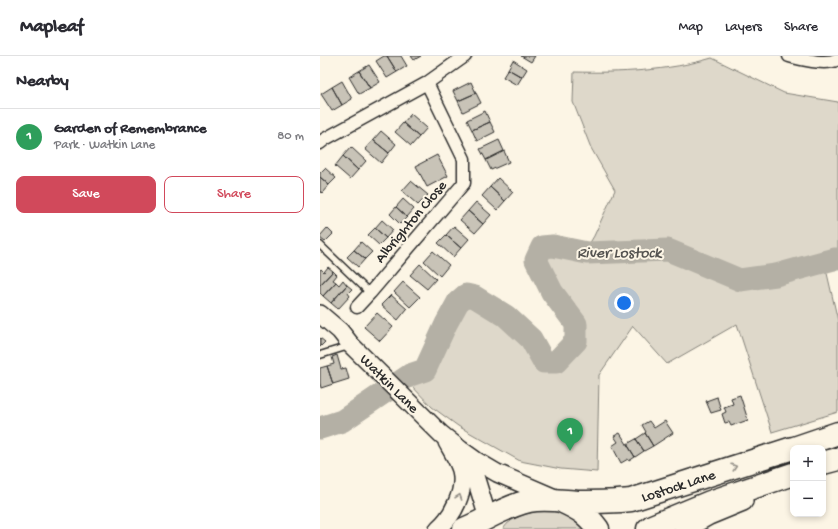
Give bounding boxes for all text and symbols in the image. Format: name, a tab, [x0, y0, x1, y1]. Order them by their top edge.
text: Mapleaf	[20, 16, 83, 39]
text: Map	[679, 19, 703, 36]
text: Layers	[725, 19, 762, 36]
text: Share	[784, 19, 818, 36]
text: Nearby	[16, 72, 69, 92]
text: Garden of Remembrance	[54, 120, 206, 138]
text: 1	[26, 129, 32, 144]
text: 80 m	[277, 129, 304, 144]
text: Park · Watkin Lane	[54, 138, 155, 153]
button: Save	[16, 176, 156, 213]
button: Share	[164, 176, 304, 213]
street label: Albrighton Close	[372, 177, 451, 267]
water label: River Lostock	[577, 245, 663, 264]
your location	[614, 293, 634, 313]
street label: Watkin Lane	[355, 351, 422, 418]
pin: 1	[557, 418, 583, 451]
map controls	[790, 445, 826, 517]
button: +	[790, 445, 826, 481]
one-way arrow	[731, 464, 738, 472]
street label: Lostock Lane	[639, 466, 718, 507]
button: −	[790, 481, 826, 517]
one-way arrow	[454, 494, 462, 501]

